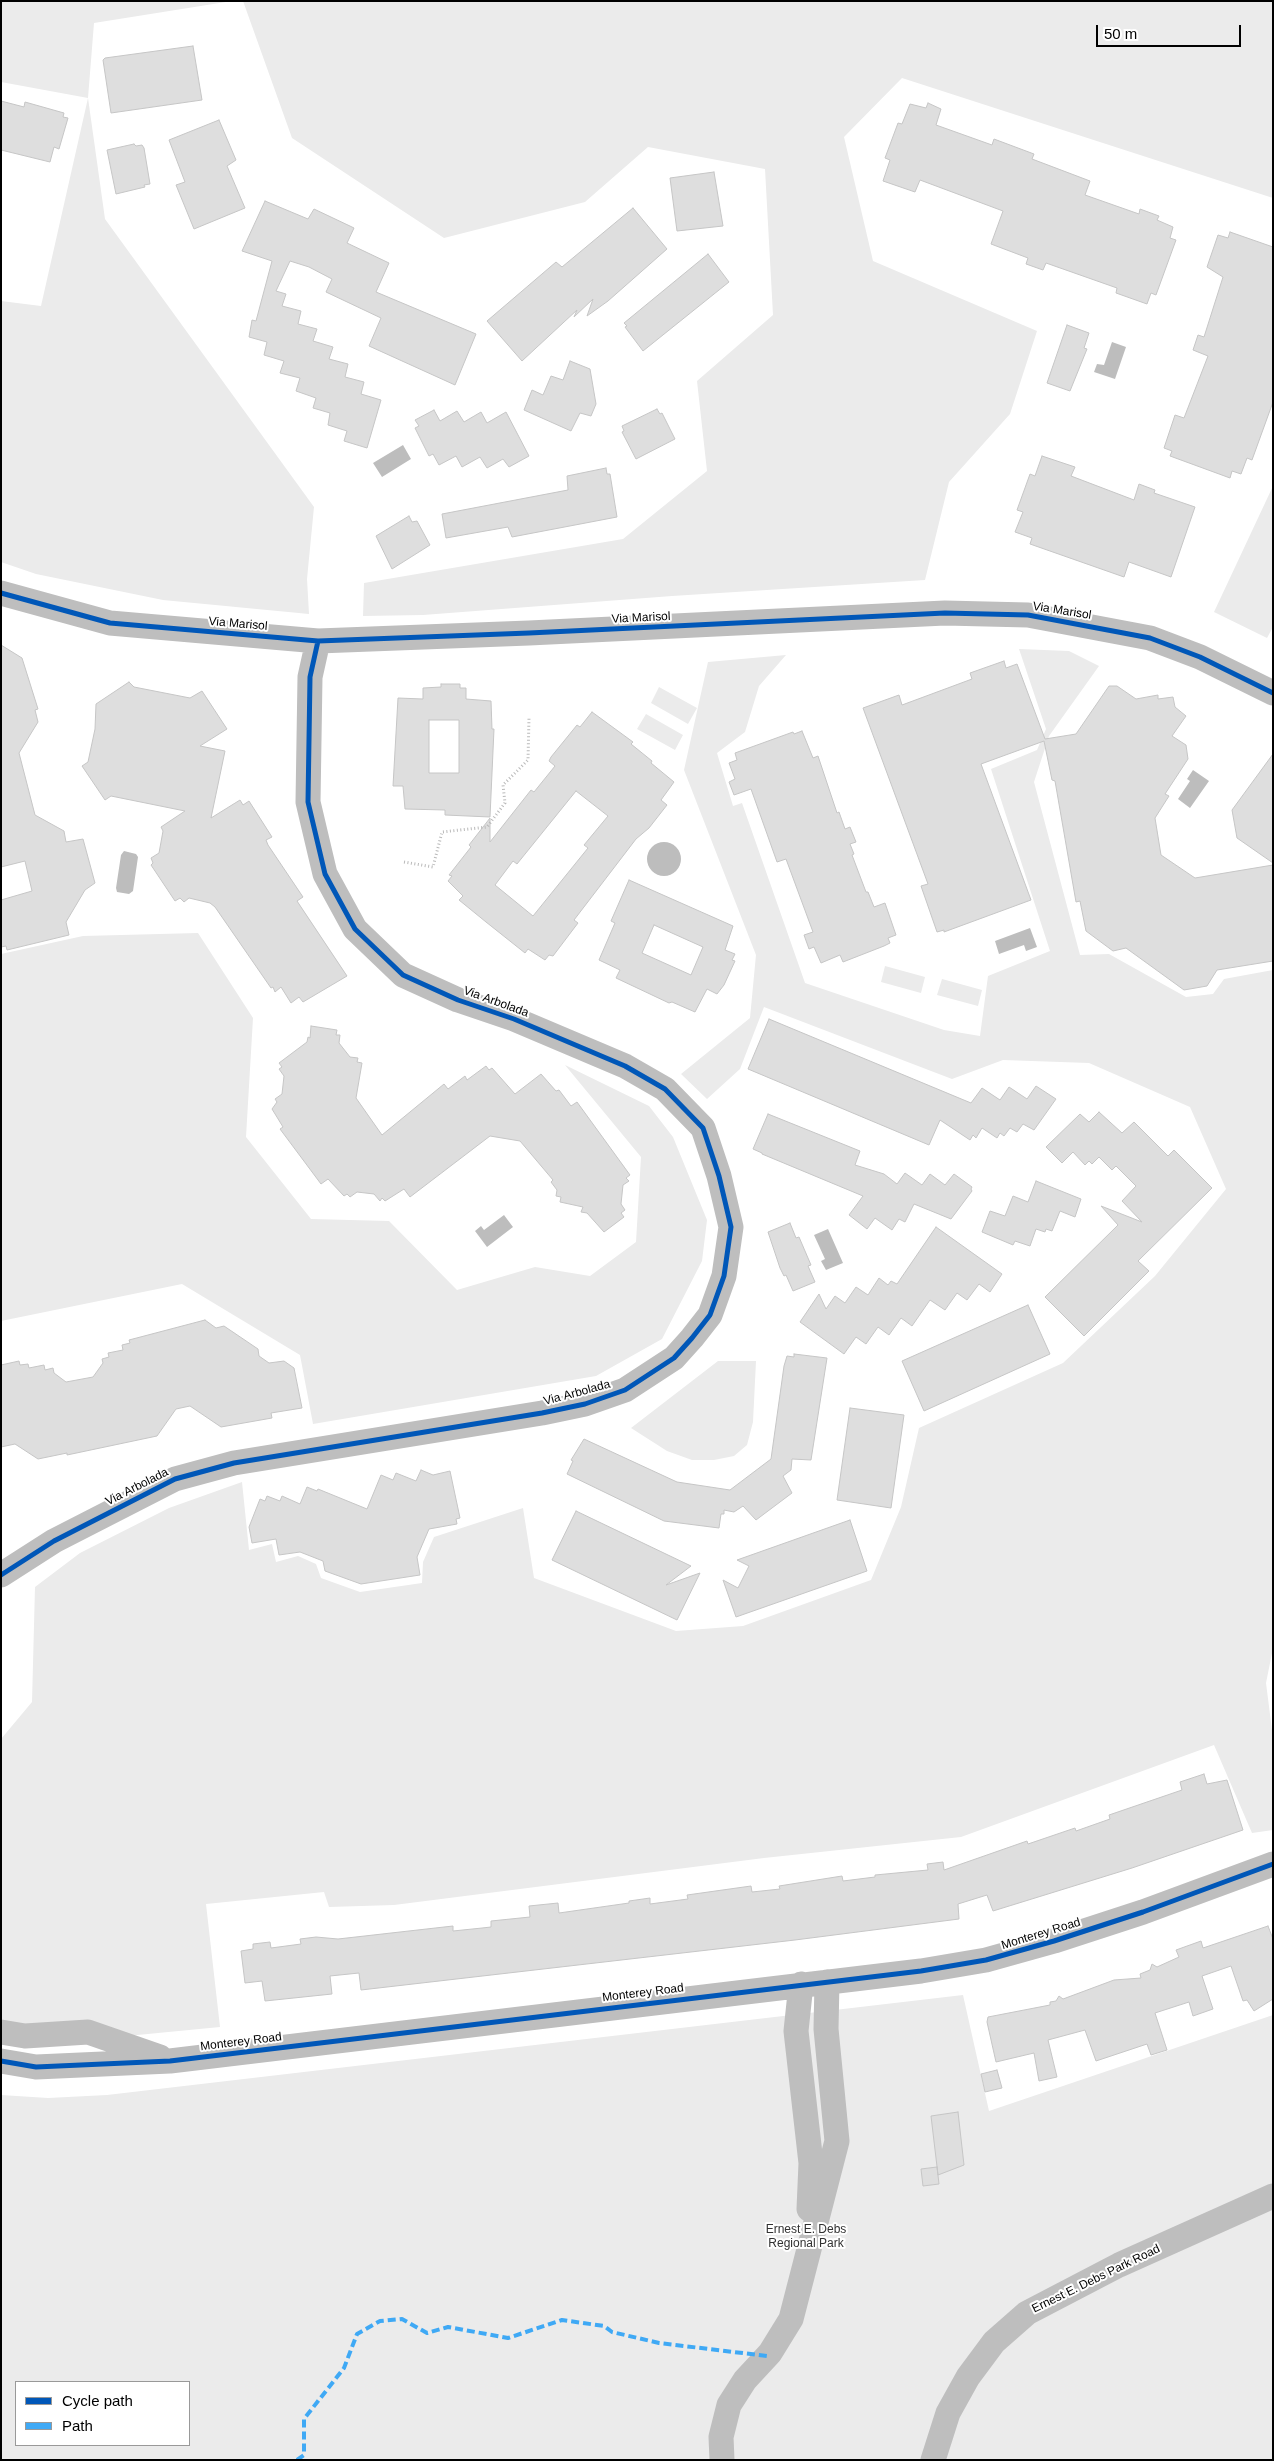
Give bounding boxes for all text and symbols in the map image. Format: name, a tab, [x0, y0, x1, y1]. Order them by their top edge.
scale bar	[1099, 15, 1244, 47]
text: 50 m	[1104, 25, 1137, 42]
street label: Via Marisol	[1032, 599, 1092, 623]
street label: Via Marisol	[611, 609, 671, 627]
street label: Via Marisol	[208, 614, 268, 634]
street label: Via Arbolada	[461, 984, 531, 1020]
street label: Via Arbolada	[542, 1377, 612, 1409]
street label: Via Arbolada	[103, 1465, 171, 1509]
street label: Monterey Road	[1000, 1915, 1082, 1953]
street label: Monterey Road	[601, 1981, 685, 2005]
street label: Monterey Road	[199, 2030, 283, 2054]
park label: Ernest E. Debs Regional Park	[766, 2223, 846, 2251]
street label: Ernest E. Debs Park Road	[1030, 2242, 1162, 2316]
legend	[15, 2381, 190, 2446]
text: Cycle path	[62, 2392, 133, 2409]
text: Path	[62, 2417, 93, 2434]

